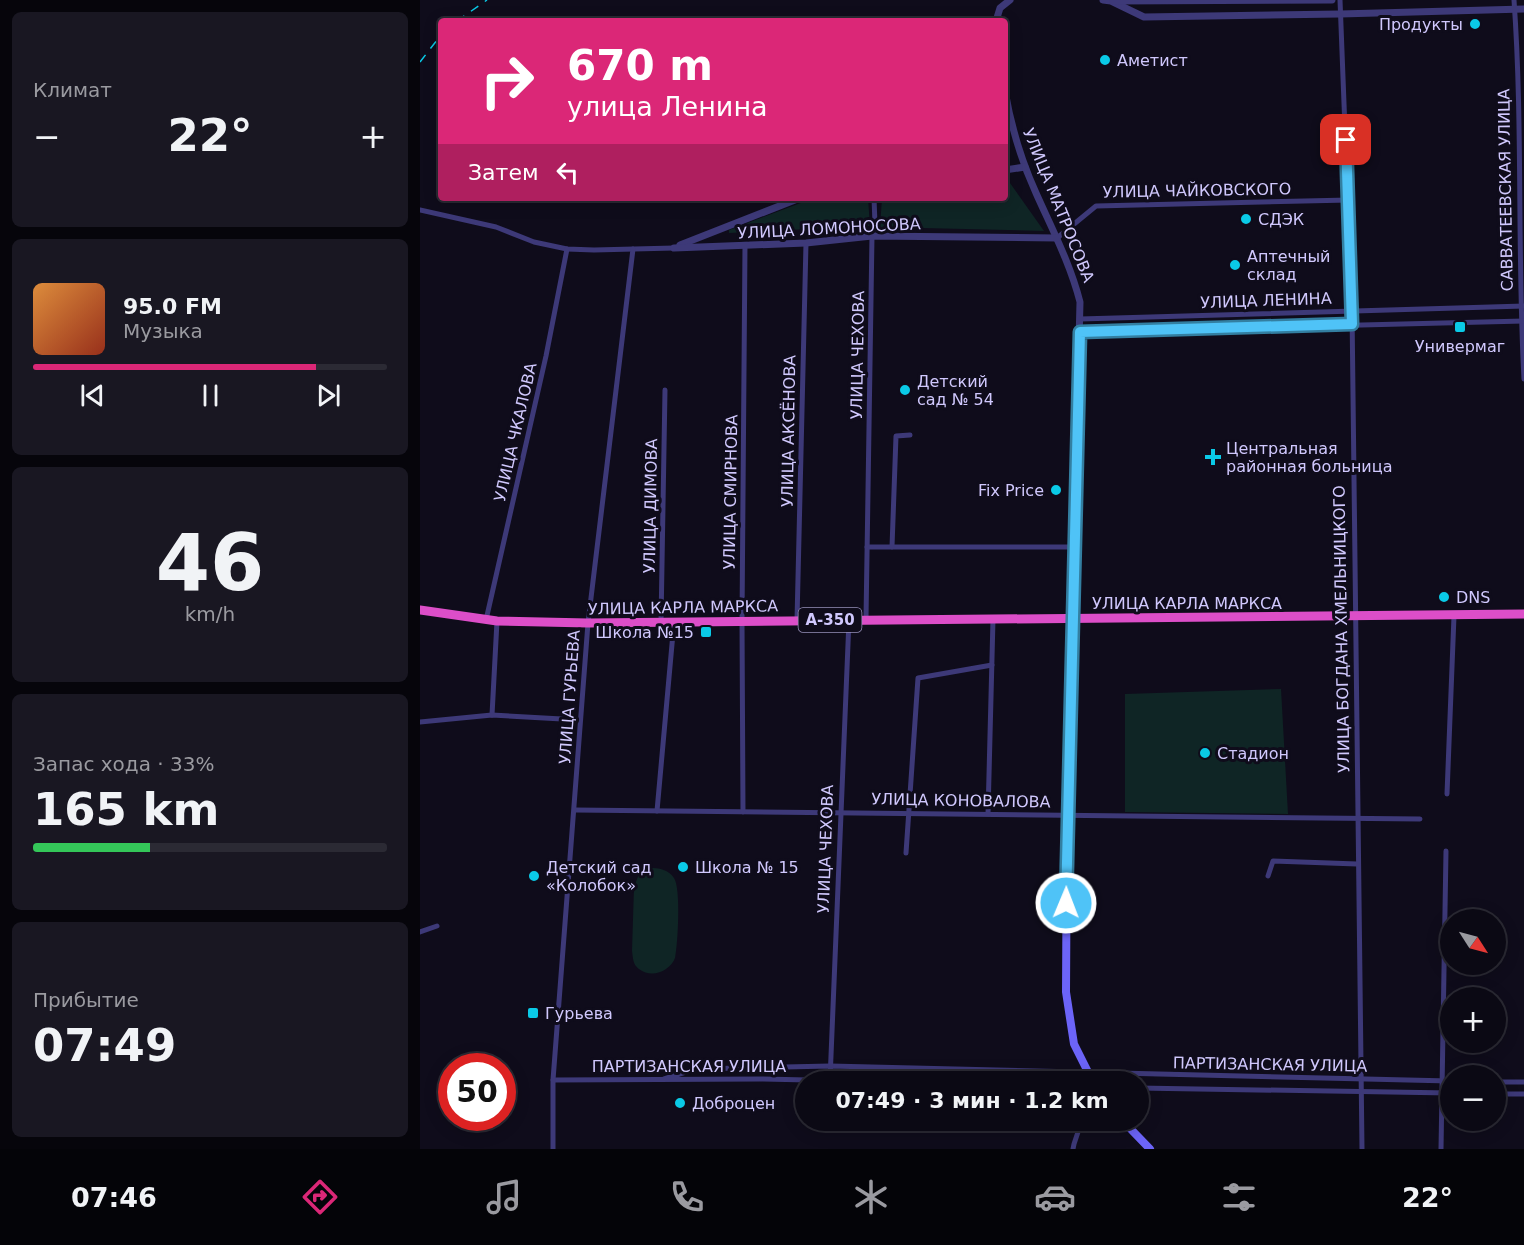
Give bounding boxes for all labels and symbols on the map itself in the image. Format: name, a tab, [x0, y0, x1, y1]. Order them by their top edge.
place label: Продукты	[1379, 15, 1463, 34]
marker: Продукты	[1468, 17, 1482, 31]
place label: Аметист	[1117, 51, 1188, 70]
marker: Аметист	[1098, 53, 1112, 67]
street label: САВВАТЕЕВСКАЯ УЛИЦА	[1494, 88, 1517, 292]
pin	[1320, 114, 1371, 165]
street label: УЛИЦА МАТРОСОВА	[1019, 125, 1098, 285]
street label: УЛИЦА ЧАЙКОВСКОГО	[1103, 179, 1291, 202]
place label: СДЭК	[1258, 210, 1305, 229]
marker: СДЭК	[1239, 212, 1253, 226]
street label: УЛИЦА ЛОМОНОСОВА	[737, 214, 921, 243]
place label: Аптечный склад	[1247, 247, 1331, 284]
marker: Аптечный склад	[1228, 258, 1242, 272]
street label: УЛИЦА ЛЕНИНА	[1200, 289, 1332, 312]
street label: УЛИЦА ЧЕХОВА	[847, 290, 868, 420]
marker: Универмаг	[1453, 320, 1467, 334]
place label: Универмаг	[1415, 337, 1505, 356]
street label: УЛИЦА АКСЁНОВА	[778, 355, 799, 507]
street label: УЛИЦА ЧКАЛОВА	[490, 361, 541, 503]
place label: Детский сад № 54	[917, 372, 994, 409]
marker: Детский сад № 54	[898, 383, 912, 397]
street label: УЛИЦА СМИРНОВА	[720, 414, 741, 570]
street label: УЛИЦА ДИМОВА	[640, 438, 661, 574]
place label: Центральная районная больница	[1226, 439, 1392, 476]
marker: Центральная районная больница	[1204, 448, 1222, 466]
place label: Fix Price	[978, 481, 1044, 500]
marker: Fix Price	[1049, 483, 1063, 497]
street label: УЛИЦА БОГДАНА ХМЕЛЬНИЦКОГО	[1329, 485, 1354, 773]
place label: DNS	[1456, 588, 1490, 607]
marker: DNS	[1437, 590, 1451, 604]
street label: УЛИЦА КАРЛА МАРКСА	[1092, 594, 1282, 613]
street label: УЛИЦА КАРЛА МАРКСА	[588, 596, 778, 619]
road number: А-350	[798, 608, 862, 632]
place label: Школа №15	[595, 623, 694, 642]
marker: Школа №15	[699, 625, 713, 639]
street label: УЛИЦА ГУРЬЕВА	[555, 629, 584, 765]
place label: Стадион	[1217, 744, 1289, 763]
marker: Стадион	[1198, 746, 1212, 760]
street label: УЛИЦА ЧЕХОВА	[814, 784, 837, 914]
street label: УЛИЦА КОНОВАЛОВА	[871, 789, 1051, 812]
place label: Детский сад «Колобок»	[546, 858, 652, 895]
place label: Школа № 15	[695, 858, 799, 877]
marker: Школа № 15	[676, 860, 690, 874]
marker: Детский сад «Колобок»	[527, 869, 541, 883]
position arrow	[1034, 871, 1098, 935]
north arrow	[1440, 909, 1506, 975]
place label: Гурьева	[545, 1004, 613, 1023]
marker: Гурьева	[526, 1006, 540, 1020]
speed limit sign: 50	[438, 1053, 516, 1131]
street label: ПАРТИЗАНСКАЯ УЛИЦА	[1173, 1053, 1367, 1076]
street label: ПАРТИЗАНСКАЯ УЛИЦА	[592, 1057, 786, 1076]
place label: Доброцен	[692, 1094, 775, 1113]
marker: Доброцен	[673, 1096, 687, 1110]

